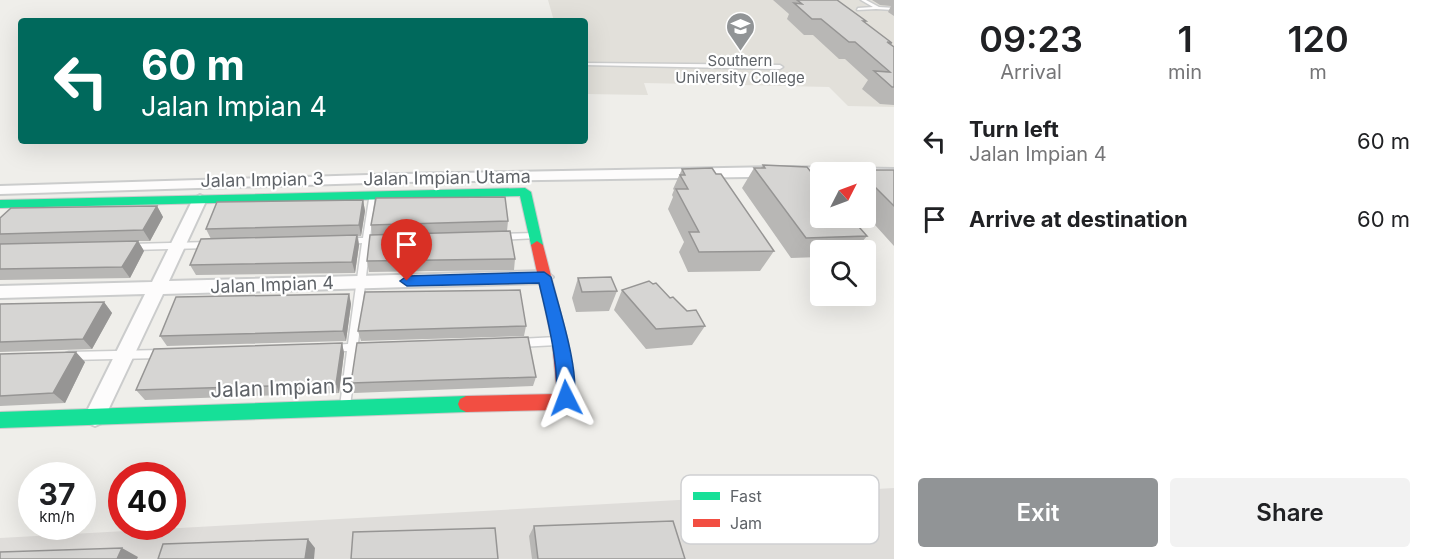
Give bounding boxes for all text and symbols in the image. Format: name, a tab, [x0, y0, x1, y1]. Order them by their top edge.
school or university icon: Southern University College	[724, 10, 756, 52]
text: 09:23	[979, 17, 1083, 61]
text: 1	[1177, 17, 1193, 61]
text: 120	[1287, 17, 1349, 61]
text: 60 m	[141, 39, 245, 90]
icon: left	[42, 42, 120, 120]
place label: Southern University College	[675, 51, 805, 87]
text: Arrival	[1000, 60, 1062, 84]
text: min	[1168, 60, 1202, 84]
text: m	[1309, 60, 1327, 84]
text: Jalan Impian 4	[141, 90, 327, 123]
text: Turn left	[969, 116, 1059, 142]
icon: left	[918, 125, 951, 158]
text: 60 m	[1357, 128, 1410, 154]
text: Jalan Impian 4	[969, 142, 1107, 166]
north arrow	[810, 162, 876, 228]
map controls	[810, 162, 876, 306]
street label: Jalan Impian Utama	[363, 166, 531, 189]
street label: Jalan Impian 3	[200, 168, 324, 191]
icon: arrive	[918, 203, 951, 236]
text: Arrive at destination	[969, 206, 1188, 232]
text: 60 m	[1357, 206, 1410, 232]
pin	[381, 219, 432, 281]
icon: arrive	[390, 228, 423, 261]
button: search	[810, 240, 876, 306]
street label: Jalan Impian 4	[210, 272, 334, 297]
position arrow	[534, 366, 598, 430]
street label: Jalan Impian 5	[210, 372, 354, 403]
speed limit sign: 40	[108, 462, 186, 540]
legend	[681, 475, 879, 544]
text: 37	[39, 476, 75, 512]
button: Exit	[918, 478, 1158, 547]
button: Share	[1170, 478, 1410, 547]
text: Fast	[730, 486, 762, 506]
text: km/h	[39, 507, 75, 526]
text: Jam	[730, 513, 762, 533]

